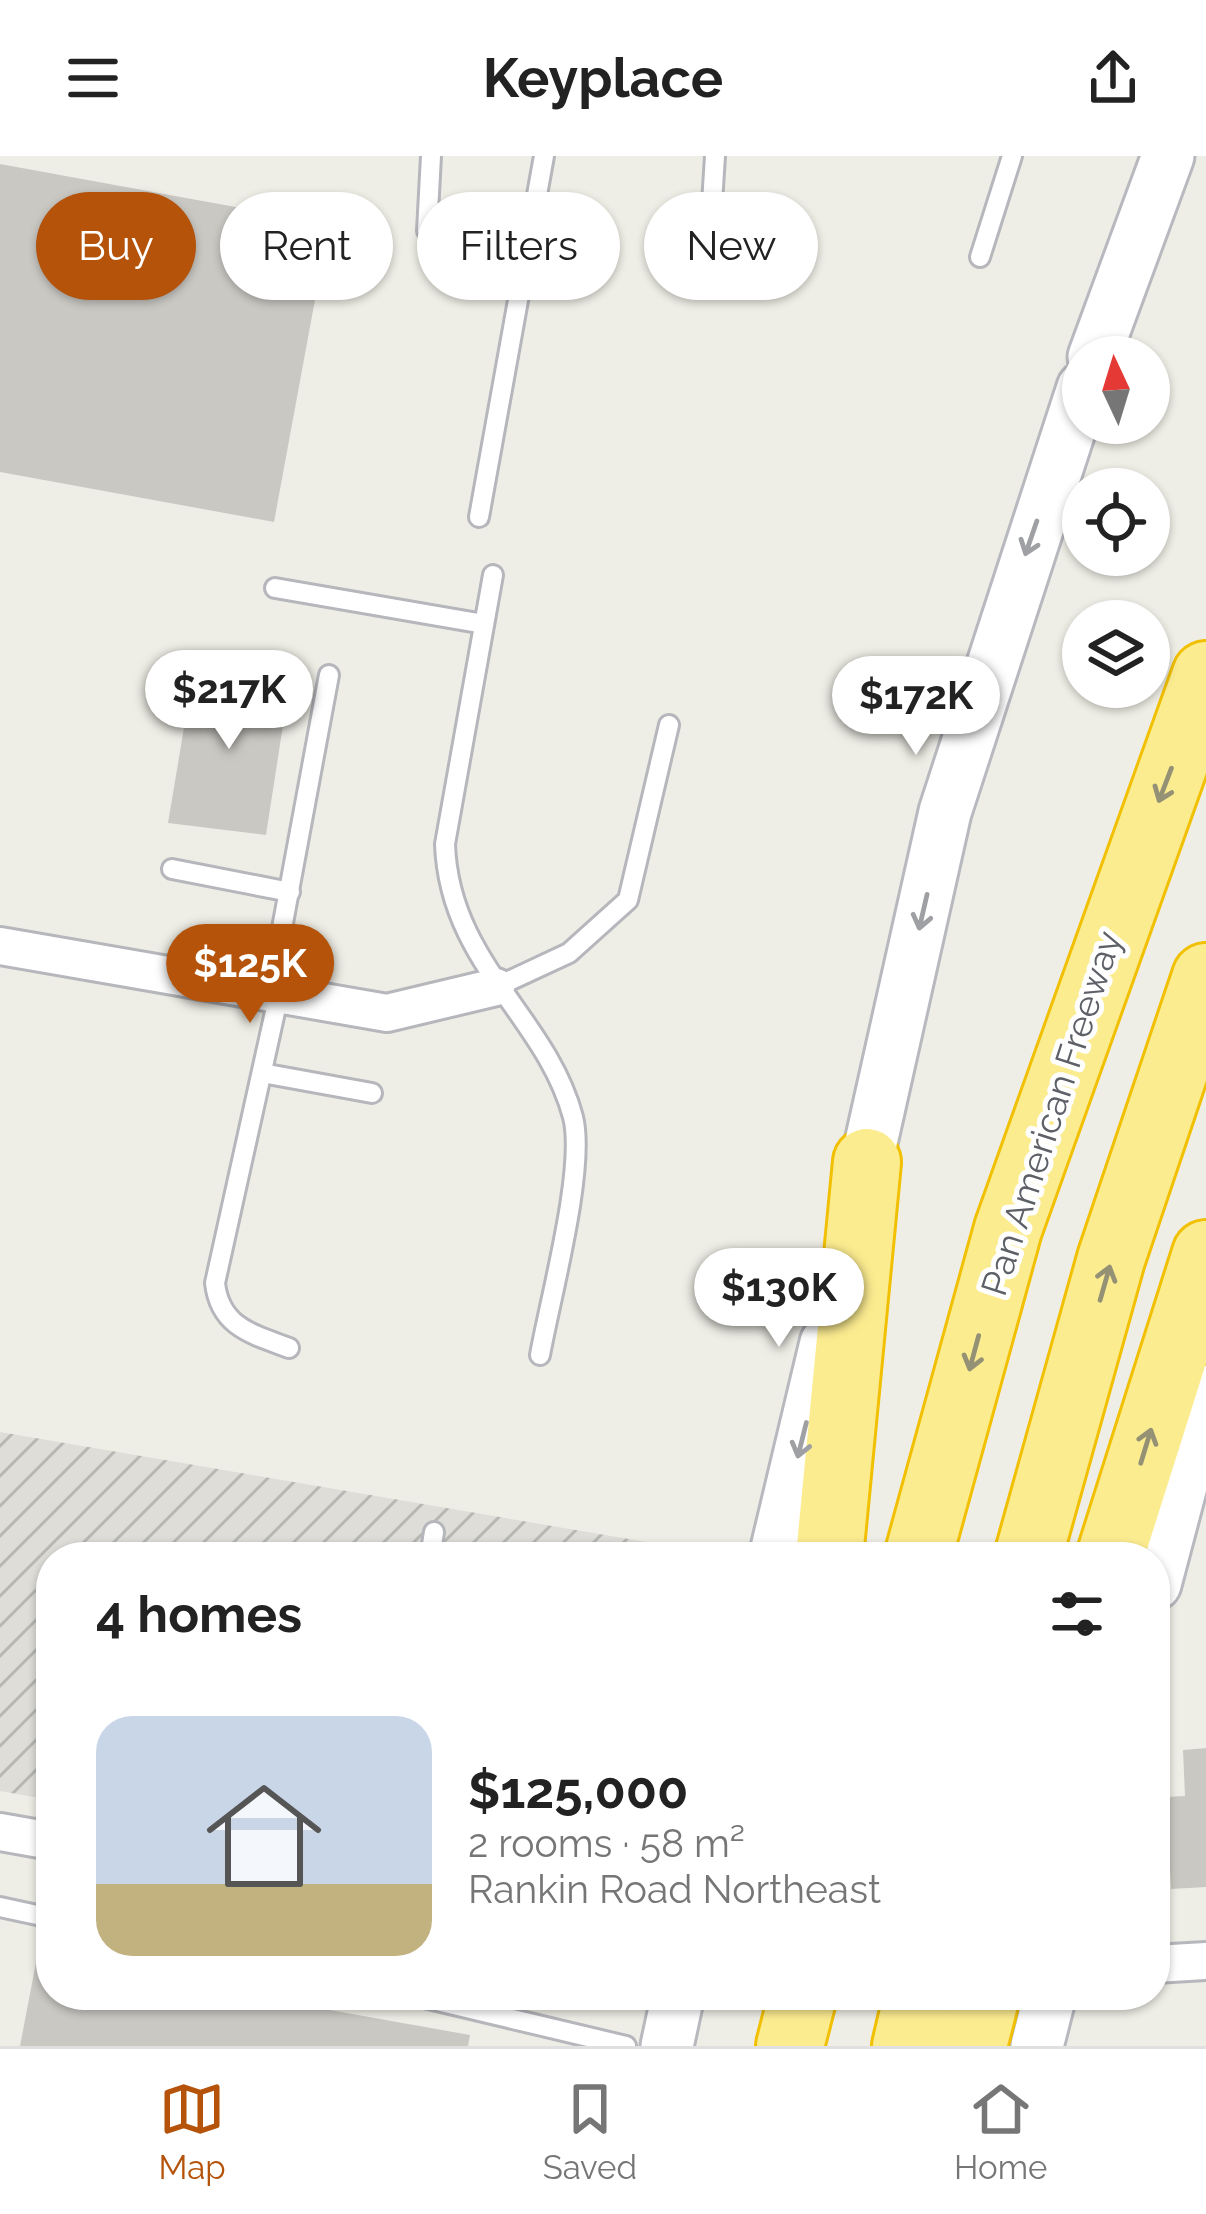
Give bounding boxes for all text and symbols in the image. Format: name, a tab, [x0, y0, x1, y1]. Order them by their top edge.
icon: menu	[60, 45, 126, 111]
icon: share	[1080, 45, 1146, 111]
text: Keyplace	[483, 46, 723, 110]
chip: Buy	[36, 192, 196, 300]
chip: Rent	[220, 192, 393, 300]
chip: Filters	[417, 192, 620, 300]
chip: New	[644, 192, 818, 300]
north arrow	[1062, 336, 1170, 444]
map controls	[1062, 336, 1170, 708]
button: locate	[1062, 468, 1170, 576]
one-way arrow	[1019, 519, 1040, 556]
button: layers	[1062, 600, 1170, 708]
pin: $217K	[145, 650, 313, 752]
pin: $172K	[832, 656, 1000, 758]
text: $217K	[172, 666, 286, 712]
text: $172K	[859, 672, 973, 718]
one-way arrow	[1153, 765, 1174, 802]
one-way arrow	[910, 893, 933, 931]
pin: $125K	[166, 924, 334, 1026]
street label: Pan American Freeway	[972, 926, 1130, 1300]
text: $125K	[193, 940, 307, 986]
pin: $130K	[695, 1248, 863, 1350]
text: $130K	[721, 1264, 837, 1310]
one-way arrow	[1095, 1264, 1117, 1302]
one-way arrow	[961, 1333, 983, 1371]
one-way arrow	[790, 1420, 813, 1458]
one-way arrow	[1136, 1428, 1158, 1466]
icon: filters	[1044, 1581, 1110, 1647]
text: 4 homes	[96, 1584, 302, 1644]
text: $125,000	[468, 1760, 688, 1820]
icon: home	[192, 1764, 336, 1908]
text: 2 rooms · 58 m²	[468, 1820, 745, 1866]
text: Rankin Road Northeast	[468, 1866, 881, 1912]
tab: Map	[159, 2076, 226, 2187]
tab: Saved	[543, 2076, 637, 2187]
tab: Home	[954, 2076, 1047, 2187]

